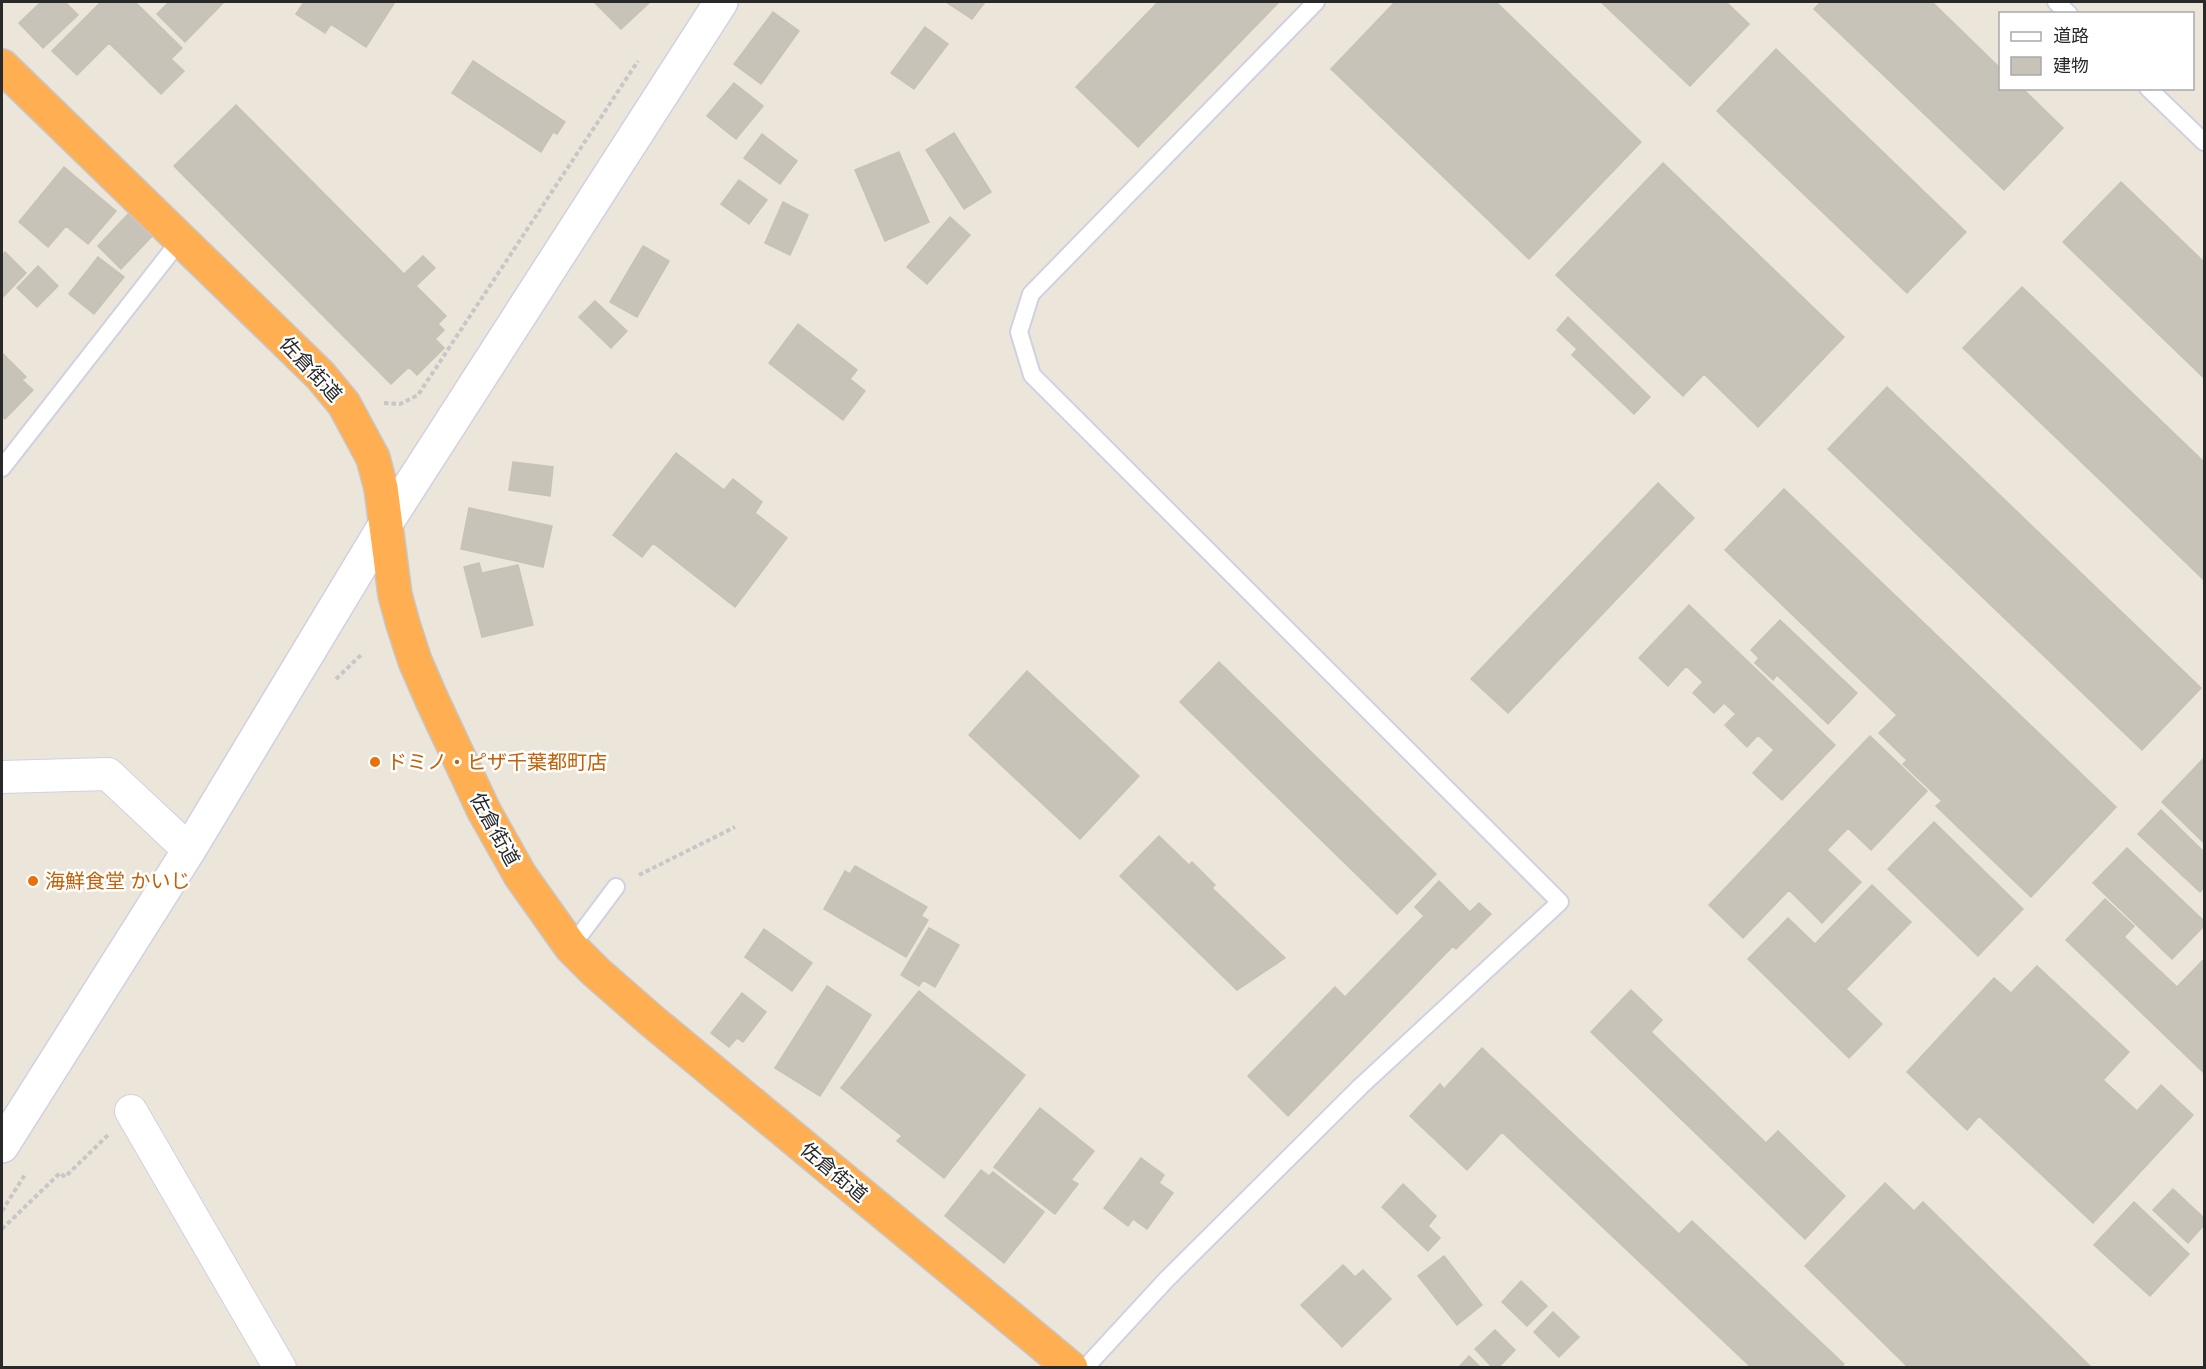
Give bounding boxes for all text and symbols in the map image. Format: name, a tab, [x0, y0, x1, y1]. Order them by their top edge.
legend	[1999, 12, 2194, 90]
text: 道路	[2053, 26, 2089, 46]
text: 建物	[2053, 56, 2089, 76]
street label: 佐倉街道	[276, 332, 346, 406]
place label: ドミノ・ピザ千葉都町店	[387, 751, 607, 773]
marker: ドミノ・ピザ千葉都町店	[368, 755, 382, 769]
street label: 佐倉街道	[466, 789, 524, 869]
place label: 海鮮食堂 かいじ	[45, 870, 191, 892]
marker: 海鮮食堂 かいじ	[26, 874, 40, 888]
street label: 佐倉街道	[796, 1138, 872, 1206]

